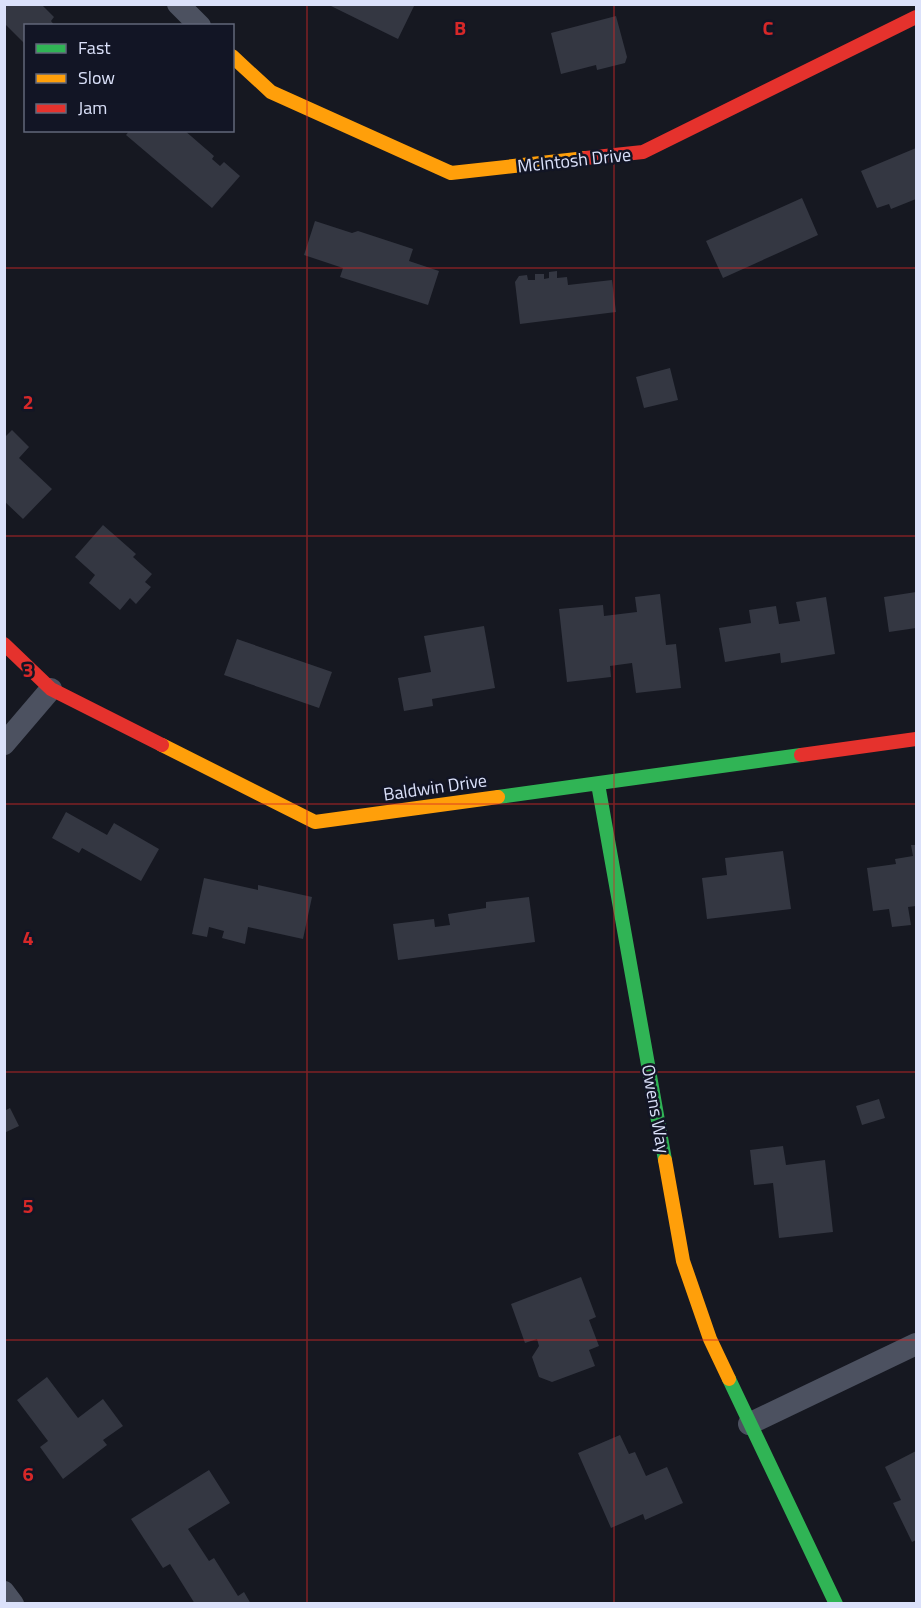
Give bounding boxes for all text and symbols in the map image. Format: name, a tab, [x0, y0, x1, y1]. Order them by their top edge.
text: B	[454, 12, 466, 43]
text: C	[763, 12, 774, 43]
legend	[24, 24, 234, 132]
text: Fast	[78, 34, 111, 61]
text: Slow	[78, 64, 115, 91]
text: Jam	[78, 94, 107, 121]
street label: McIntosh Drive	[516, 141, 632, 179]
text: 2	[22, 386, 34, 417]
text: 3	[22, 654, 34, 685]
street label: Baldwin Drive	[381, 766, 489, 808]
text: 4	[22, 922, 34, 953]
street label: Owens Way	[635, 1062, 677, 1156]
text: 5	[22, 1190, 34, 1221]
text: 6	[22, 1458, 34, 1489]

